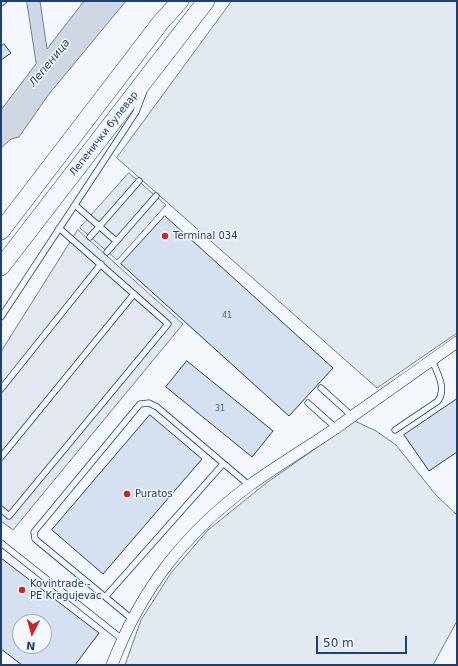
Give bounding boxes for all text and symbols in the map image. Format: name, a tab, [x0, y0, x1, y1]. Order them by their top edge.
water label: Лепеница	[27, 36, 73, 90]
street label: Лепенички булевар	[67, 89, 141, 179]
place label: Terminal 034	[173, 230, 238, 242]
marker: Terminal 034	[160, 231, 170, 241]
house number: 41	[222, 311, 232, 321]
house number: 31	[215, 404, 225, 414]
place label: Puratos	[135, 488, 173, 500]
marker: Puratos	[122, 489, 132, 499]
place label: Kovintrade - PE Kragujevac	[30, 578, 101, 602]
marker: Kovintrade - PE Kragujevac	[17, 585, 27, 595]
north arrow	[12, 614, 52, 654]
scale bar	[318, 628, 409, 654]
text: 50 m	[323, 636, 354, 650]
text: N	[26, 638, 36, 652]

